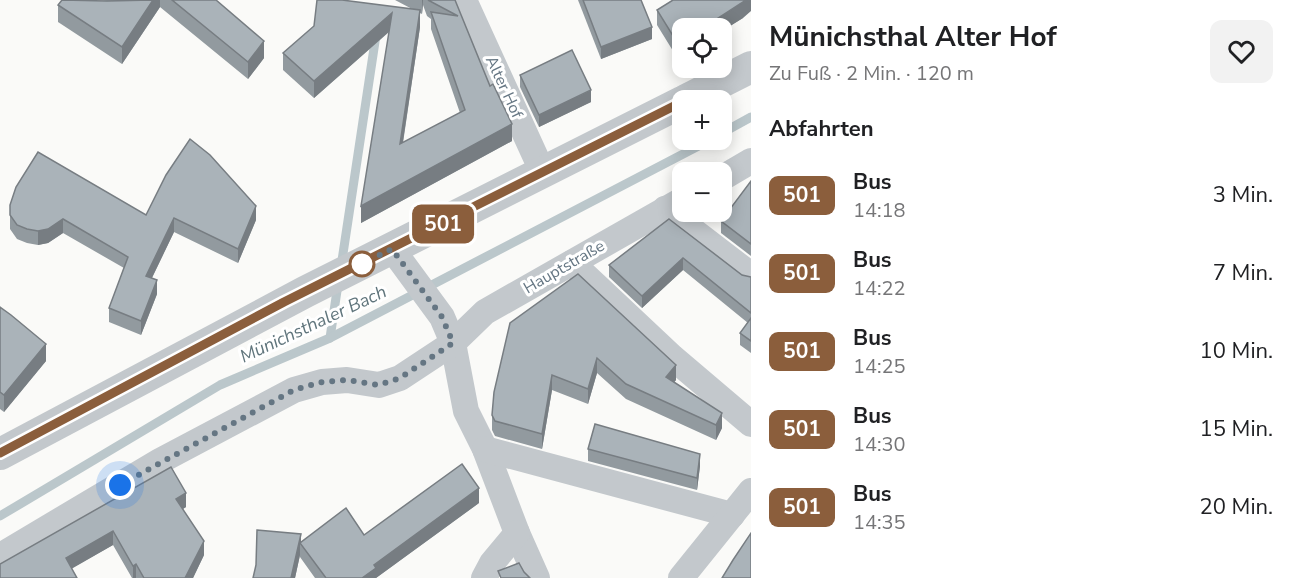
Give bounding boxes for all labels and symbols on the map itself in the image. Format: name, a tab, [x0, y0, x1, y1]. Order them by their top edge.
street label: Alter Hof	[480, 52, 528, 122]
line badge: 501	[408, 204, 478, 244]
street label: Hauptstraße	[519, 235, 609, 299]
unlabelled marker	[349, 251, 375, 277]
water label: Münichsthaler Bach	[236, 279, 390, 369]
your location	[105, 470, 135, 500]

